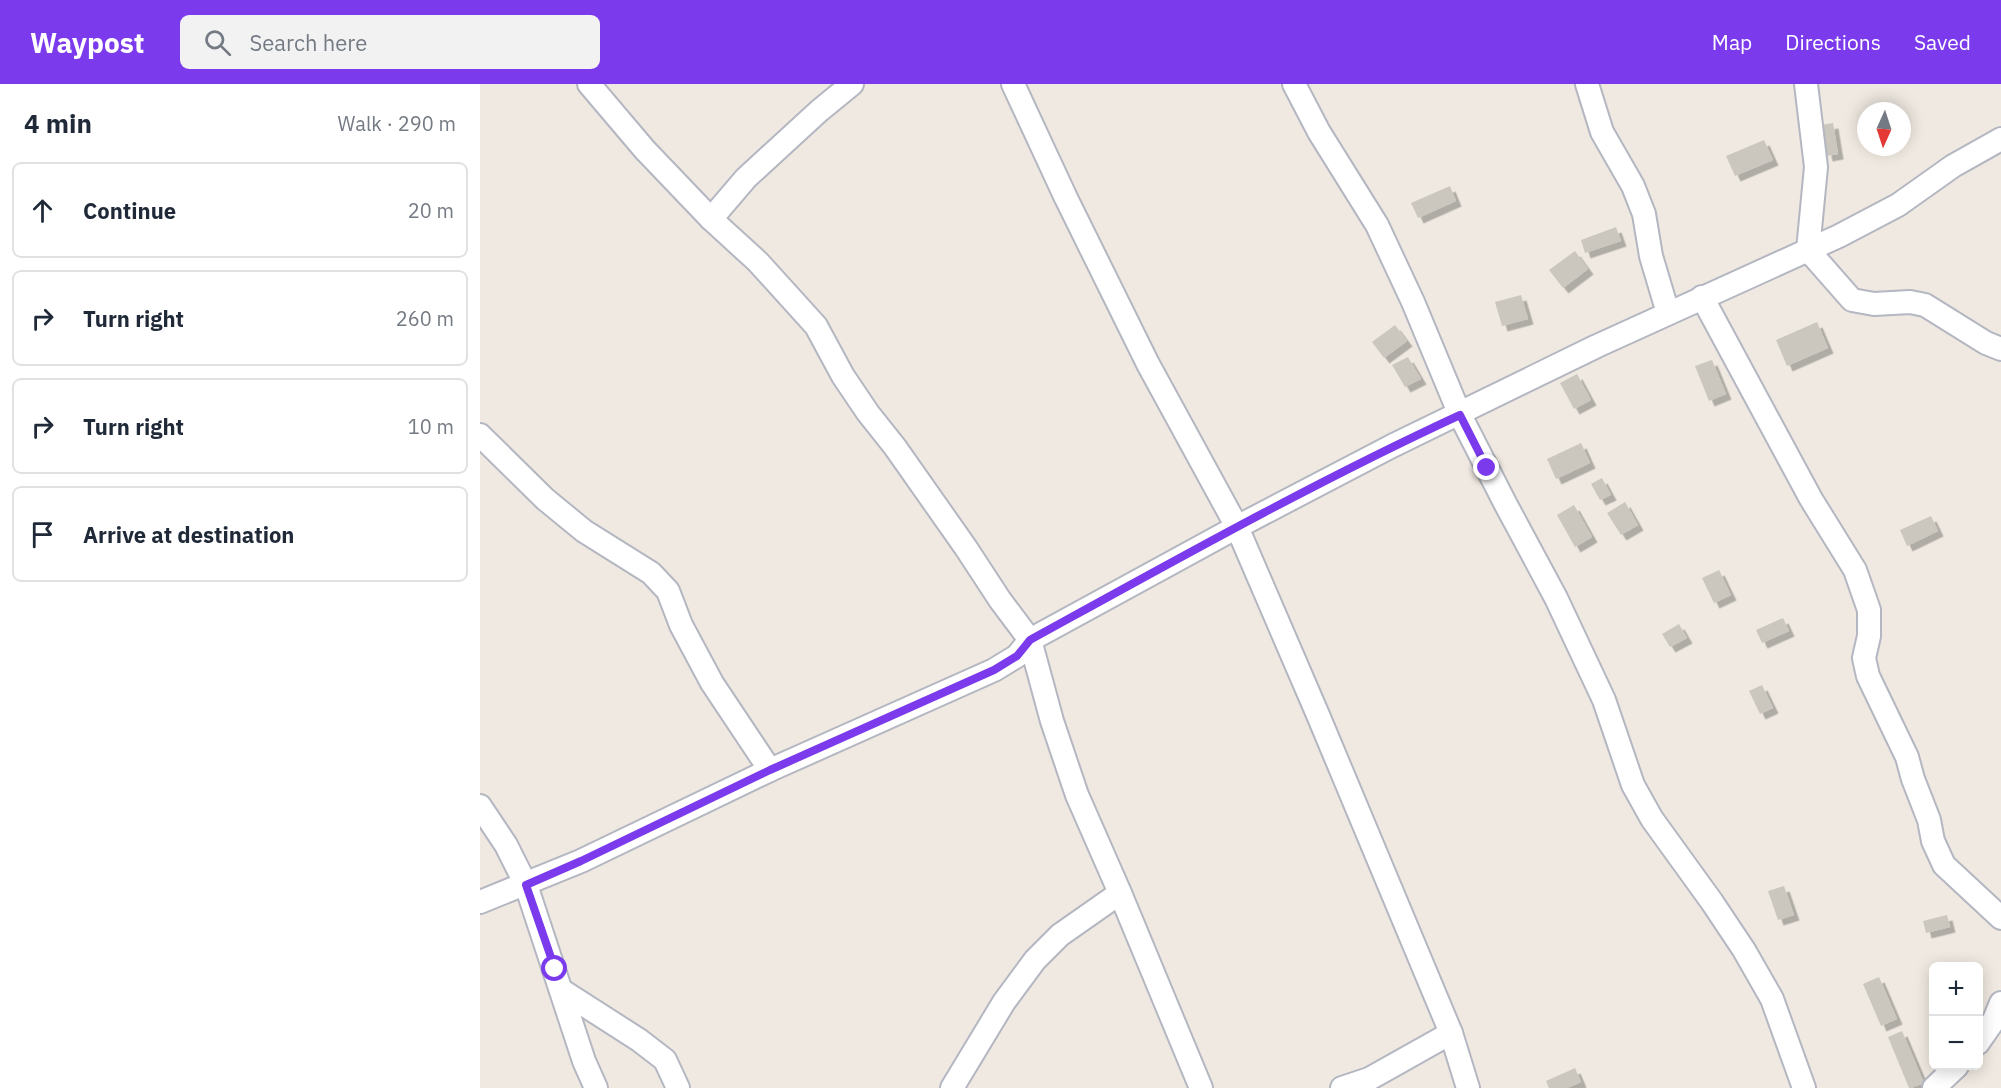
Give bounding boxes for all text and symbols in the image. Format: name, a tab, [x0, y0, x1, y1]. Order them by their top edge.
search box	[180, 15, 600, 69]
text: Waypost	[30, 24, 144, 61]
icon: search	[201, 26, 234, 59]
text: Search here	[249, 28, 367, 57]
text: Map	[1712, 28, 1752, 56]
text: Directions	[1785, 28, 1881, 56]
text: Saved	[1914, 28, 1971, 56]
north arrow	[1857, 102, 1911, 156]
text: 4 min	[24, 106, 92, 140]
text: Walk · 290 m	[338, 110, 456, 137]
icon: ahead	[26, 194, 59, 227]
text: Continue	[83, 196, 176, 225]
text: 20 m	[408, 197, 454, 224]
icon: right	[26, 302, 59, 335]
text: Turn right	[83, 304, 184, 333]
text: 260 m	[396, 305, 454, 332]
icon: right	[26, 410, 59, 443]
text: Turn right	[83, 412, 184, 441]
text: 10 m	[408, 413, 454, 440]
route end	[1473, 454, 1499, 480]
icon: arrive	[26, 518, 59, 551]
text: Arrive at destination	[83, 520, 294, 549]
route start	[541, 955, 567, 981]
map controls	[1929, 962, 1983, 1070]
button: +	[1929, 962, 1983, 1016]
button: −	[1929, 1016, 1983, 1070]

